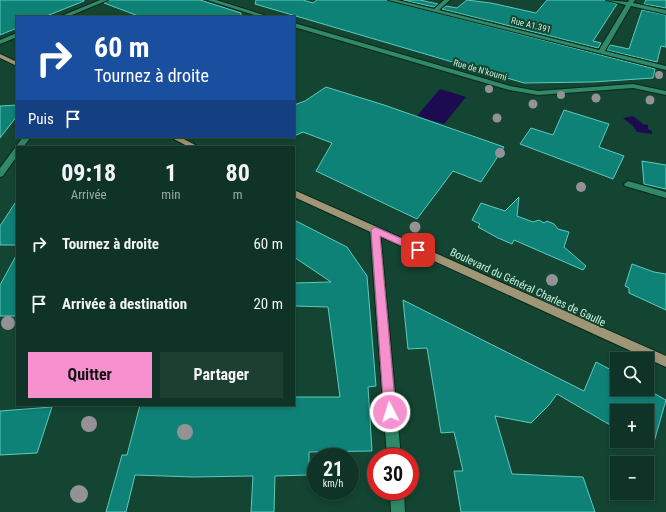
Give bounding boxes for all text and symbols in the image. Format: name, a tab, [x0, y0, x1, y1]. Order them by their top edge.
street label: Rue A1.391	[510, 15, 552, 35]
text: 60 m	[94, 31, 150, 64]
icon: right	[28, 32, 80, 84]
street label: Rue de N'koumi	[452, 58, 508, 82]
text: Tournez à droite	[94, 65, 209, 86]
icon: arrive	[62, 108, 84, 130]
text: Puis	[28, 110, 54, 128]
text: 09:18	[61, 159, 116, 187]
text: 1	[165, 159, 177, 187]
text: 80	[226, 159, 250, 187]
text: Arrivée	[71, 187, 107, 202]
text: min	[161, 187, 180, 202]
text: m	[233, 187, 243, 202]
icon: right	[28, 233, 50, 255]
pin	[401, 233, 435, 267]
text: Tournez à droite	[62, 235, 159, 253]
text: 60 m	[253, 235, 283, 253]
icon: arrive	[407, 239, 429, 261]
street label: Boulevard du Général Charles de Gaulle	[448, 246, 608, 329]
icon: arrive	[28, 293, 50, 315]
text: Arrivée à destination	[62, 295, 187, 313]
text: 20 m	[253, 295, 283, 313]
button: Quitter	[28, 352, 152, 398]
button: Partager	[160, 352, 283, 398]
map controls	[610, 352, 654, 500]
button: search	[610, 352, 654, 396]
position arrow	[369, 391, 411, 433]
button: +	[610, 404, 654, 448]
speed limit sign: 30	[367, 448, 419, 500]
button: −	[610, 456, 654, 500]
text: 21	[323, 457, 343, 481]
text: km/h	[323, 478, 343, 489]

